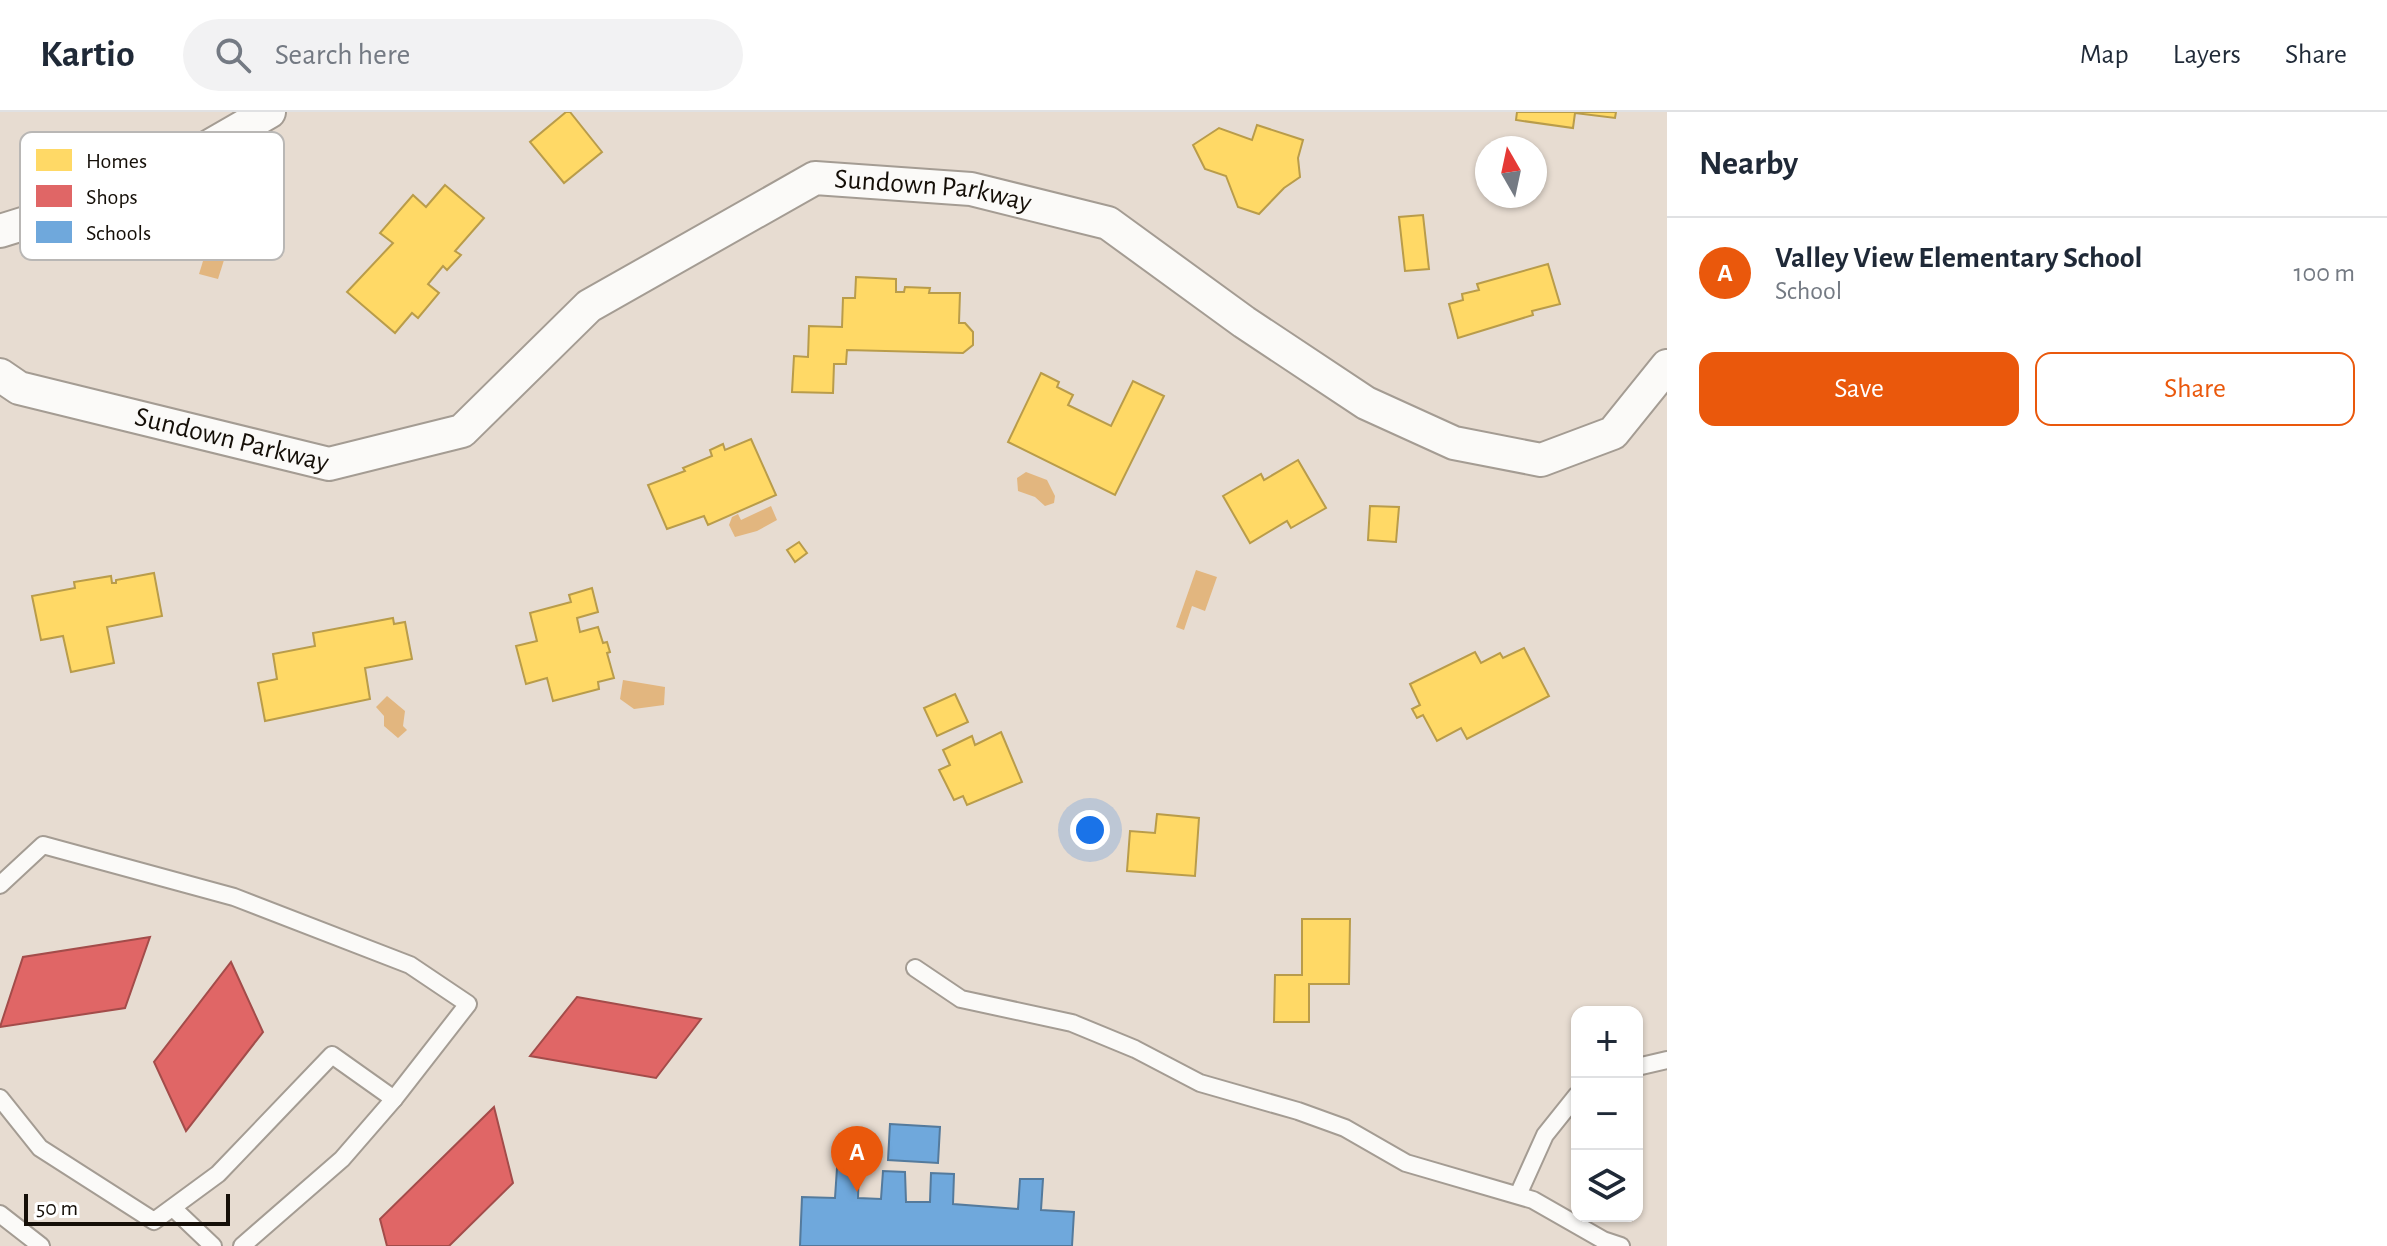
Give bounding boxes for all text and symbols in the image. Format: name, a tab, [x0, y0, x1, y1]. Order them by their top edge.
search box	[183, 19, 743, 91]
icon: search	[211, 33, 255, 77]
text: Kartio	[40, 36, 135, 74]
text: Search here	[275, 40, 410, 70]
text: Map	[2080, 41, 2129, 69]
text: Layers	[2173, 41, 2241, 69]
text: Share	[2285, 41, 2347, 69]
legend	[20, 132, 284, 260]
north arrow	[1475, 136, 1547, 208]
text: Nearby	[1699, 147, 1798, 181]
text: Homes	[86, 150, 147, 172]
street label: Sundown Parkway	[833, 165, 1034, 218]
text: Shops	[86, 186, 138, 208]
text: Schools	[86, 222, 151, 244]
text: Valley View Elementary School	[1775, 243, 2142, 273]
text: A	[1717, 260, 1733, 286]
text: 100 m	[2294, 260, 2355, 286]
text: School	[1775, 278, 1842, 304]
button: Save	[1699, 352, 2019, 426]
button: Share	[2035, 352, 2355, 426]
street label: Sundown Parkway	[132, 403, 332, 477]
your location	[1070, 810, 1110, 850]
map controls	[1571, 1006, 1643, 1222]
button: +	[1571, 1006, 1643, 1078]
button: −	[1571, 1078, 1643, 1150]
pin: A	[831, 1126, 883, 1192]
button: layers	[1571, 1150, 1643, 1222]
scale bar	[24, 1190, 230, 1226]
text: 50 m	[36, 1197, 78, 1219]

